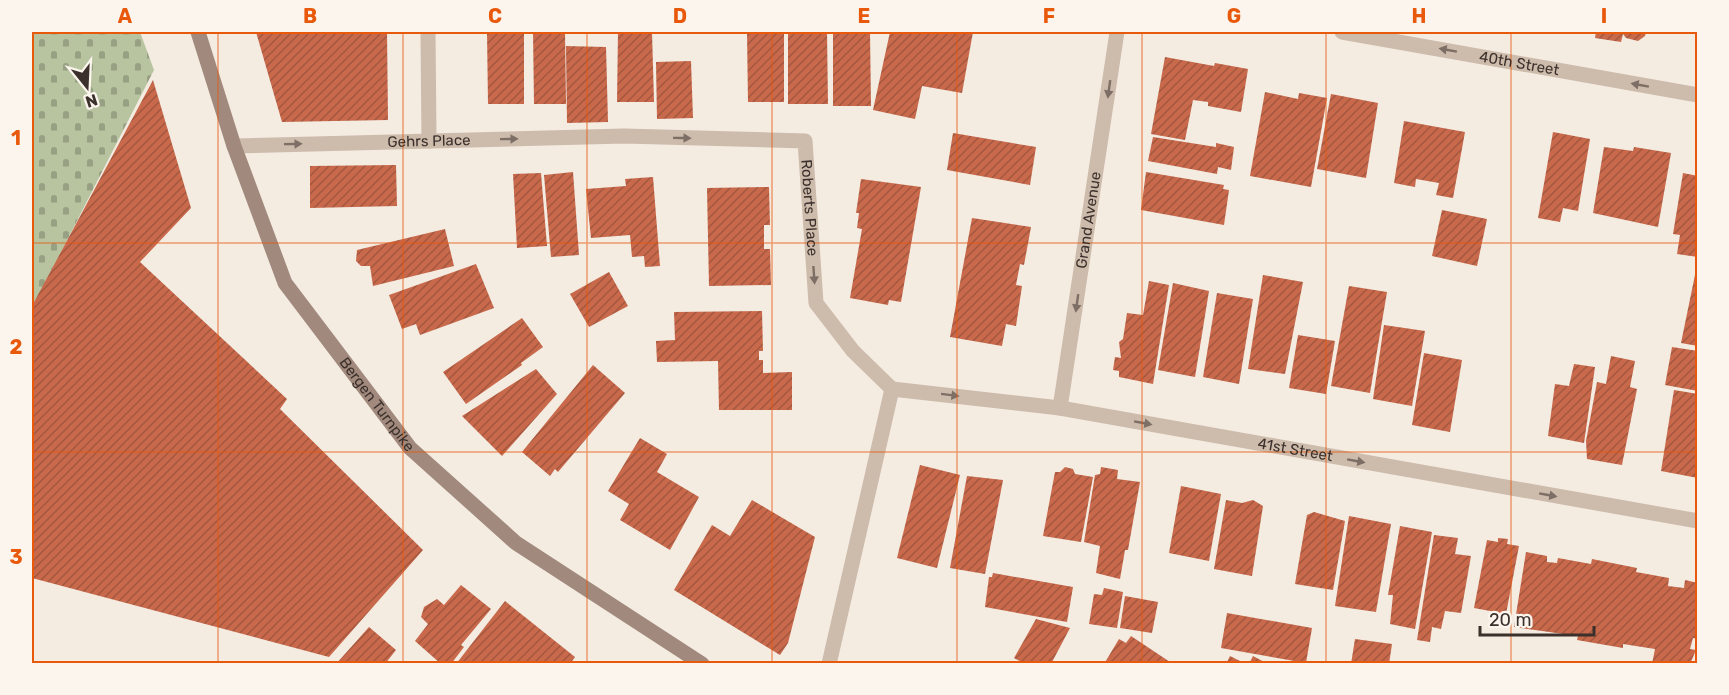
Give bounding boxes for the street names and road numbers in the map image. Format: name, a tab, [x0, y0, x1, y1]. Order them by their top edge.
street label: 40th Street	[1478, 47, 1561, 79]
street label: Gehrs Place	[387, 131, 471, 151]
street label: Roberts Place	[797, 159, 822, 257]
street label: Grand Avenue	[1072, 170, 1105, 270]
street label: Bergen Turnpike	[336, 354, 418, 455]
street label: 41st Street	[1256, 434, 1334, 465]

